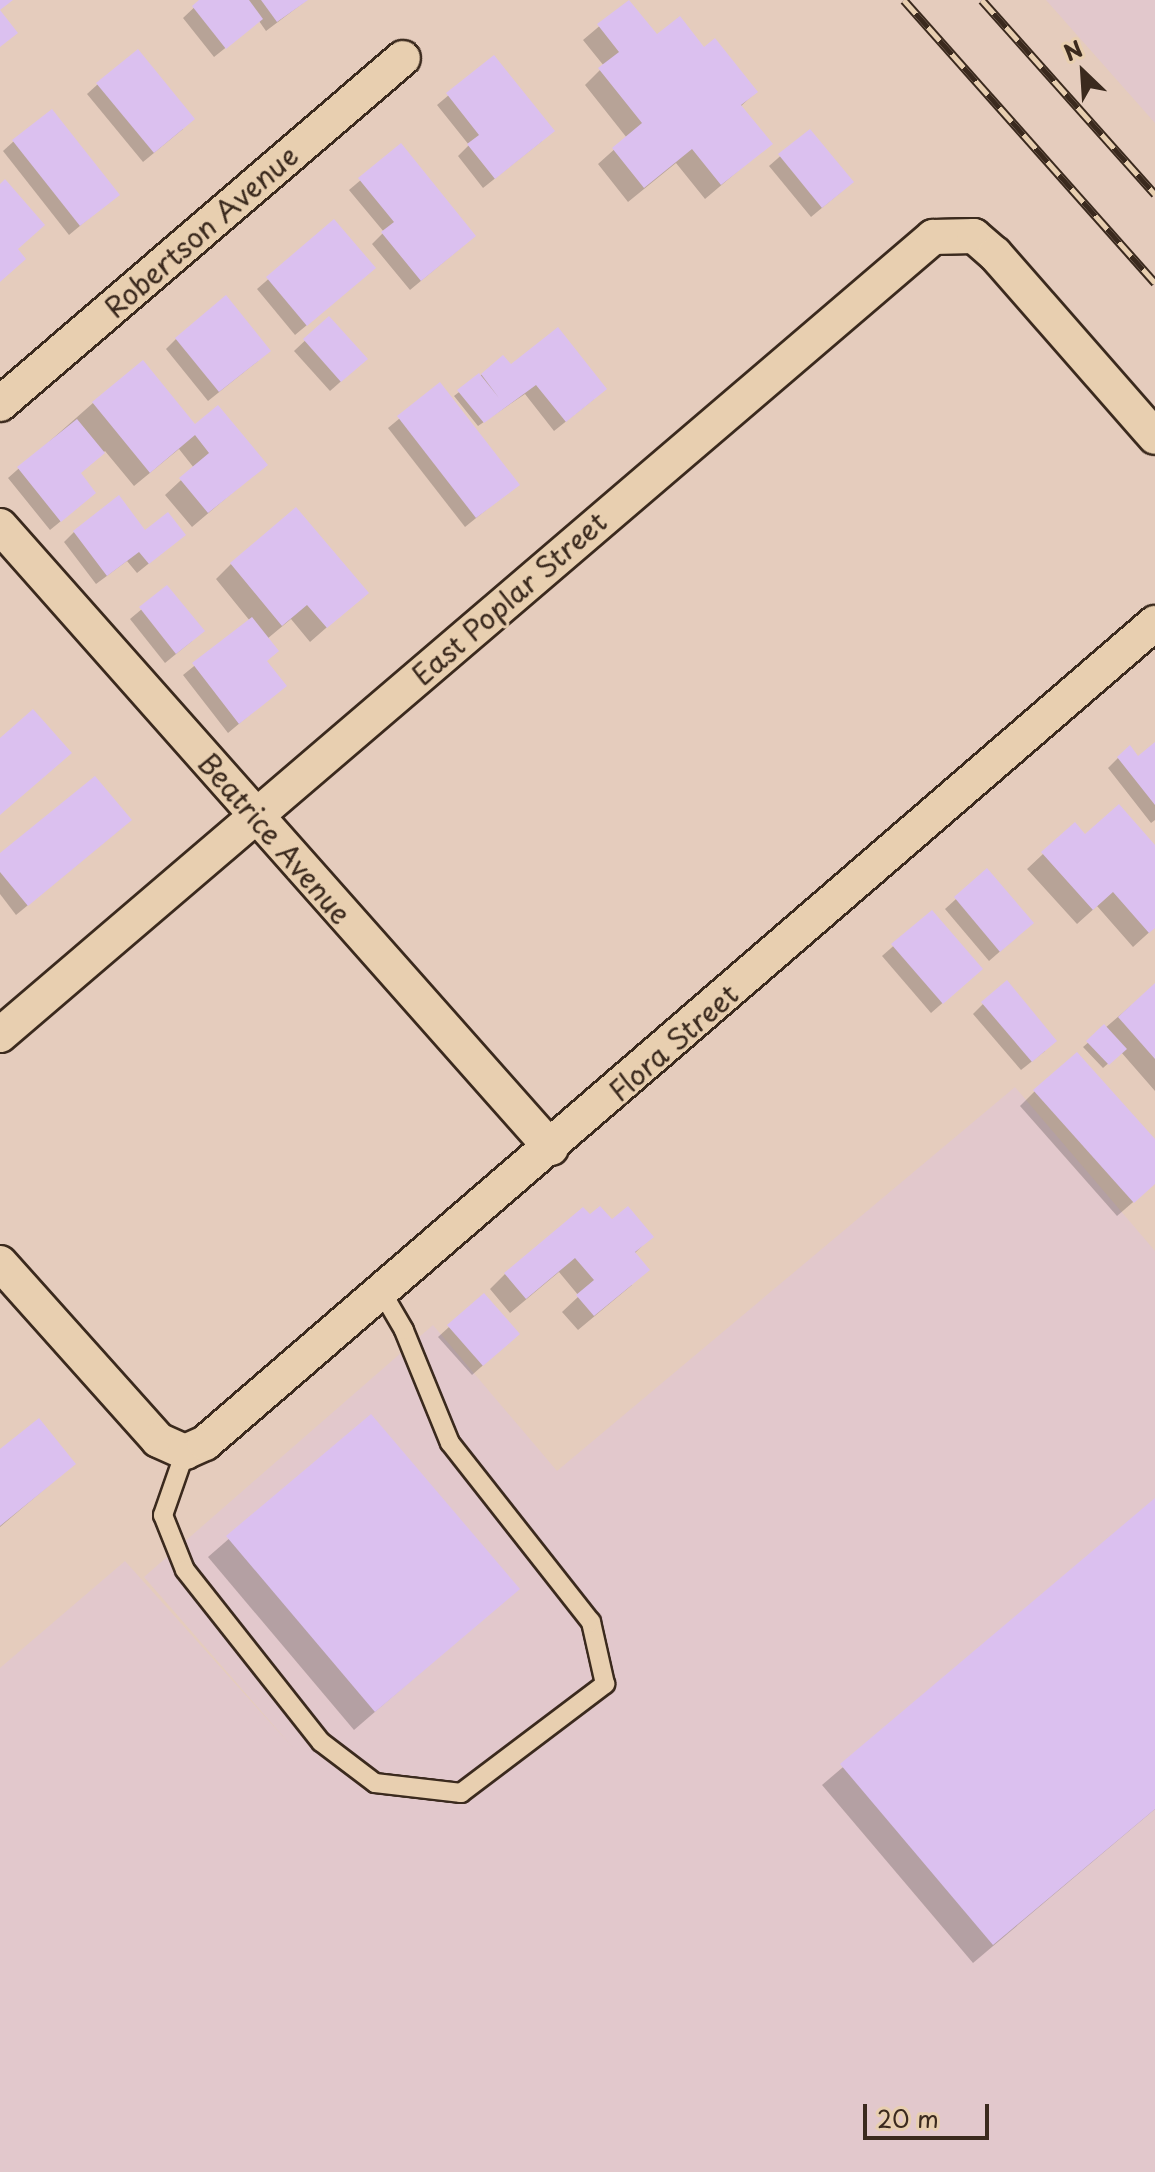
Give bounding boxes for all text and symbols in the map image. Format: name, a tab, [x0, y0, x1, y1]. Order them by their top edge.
text: N	[1058, 31, 1088, 68]
north arrow	[1043, 32, 1123, 112]
street label: Robertson Avenue	[99, 139, 303, 323]
street label: East Poplar Street	[405, 504, 613, 692]
street label: Beatrice Avenue	[191, 745, 359, 931]
street label: Flora Street	[601, 977, 745, 1107]
scale bar	[867, 2088, 993, 2138]
text: 20 m	[877, 2100, 939, 2136]

